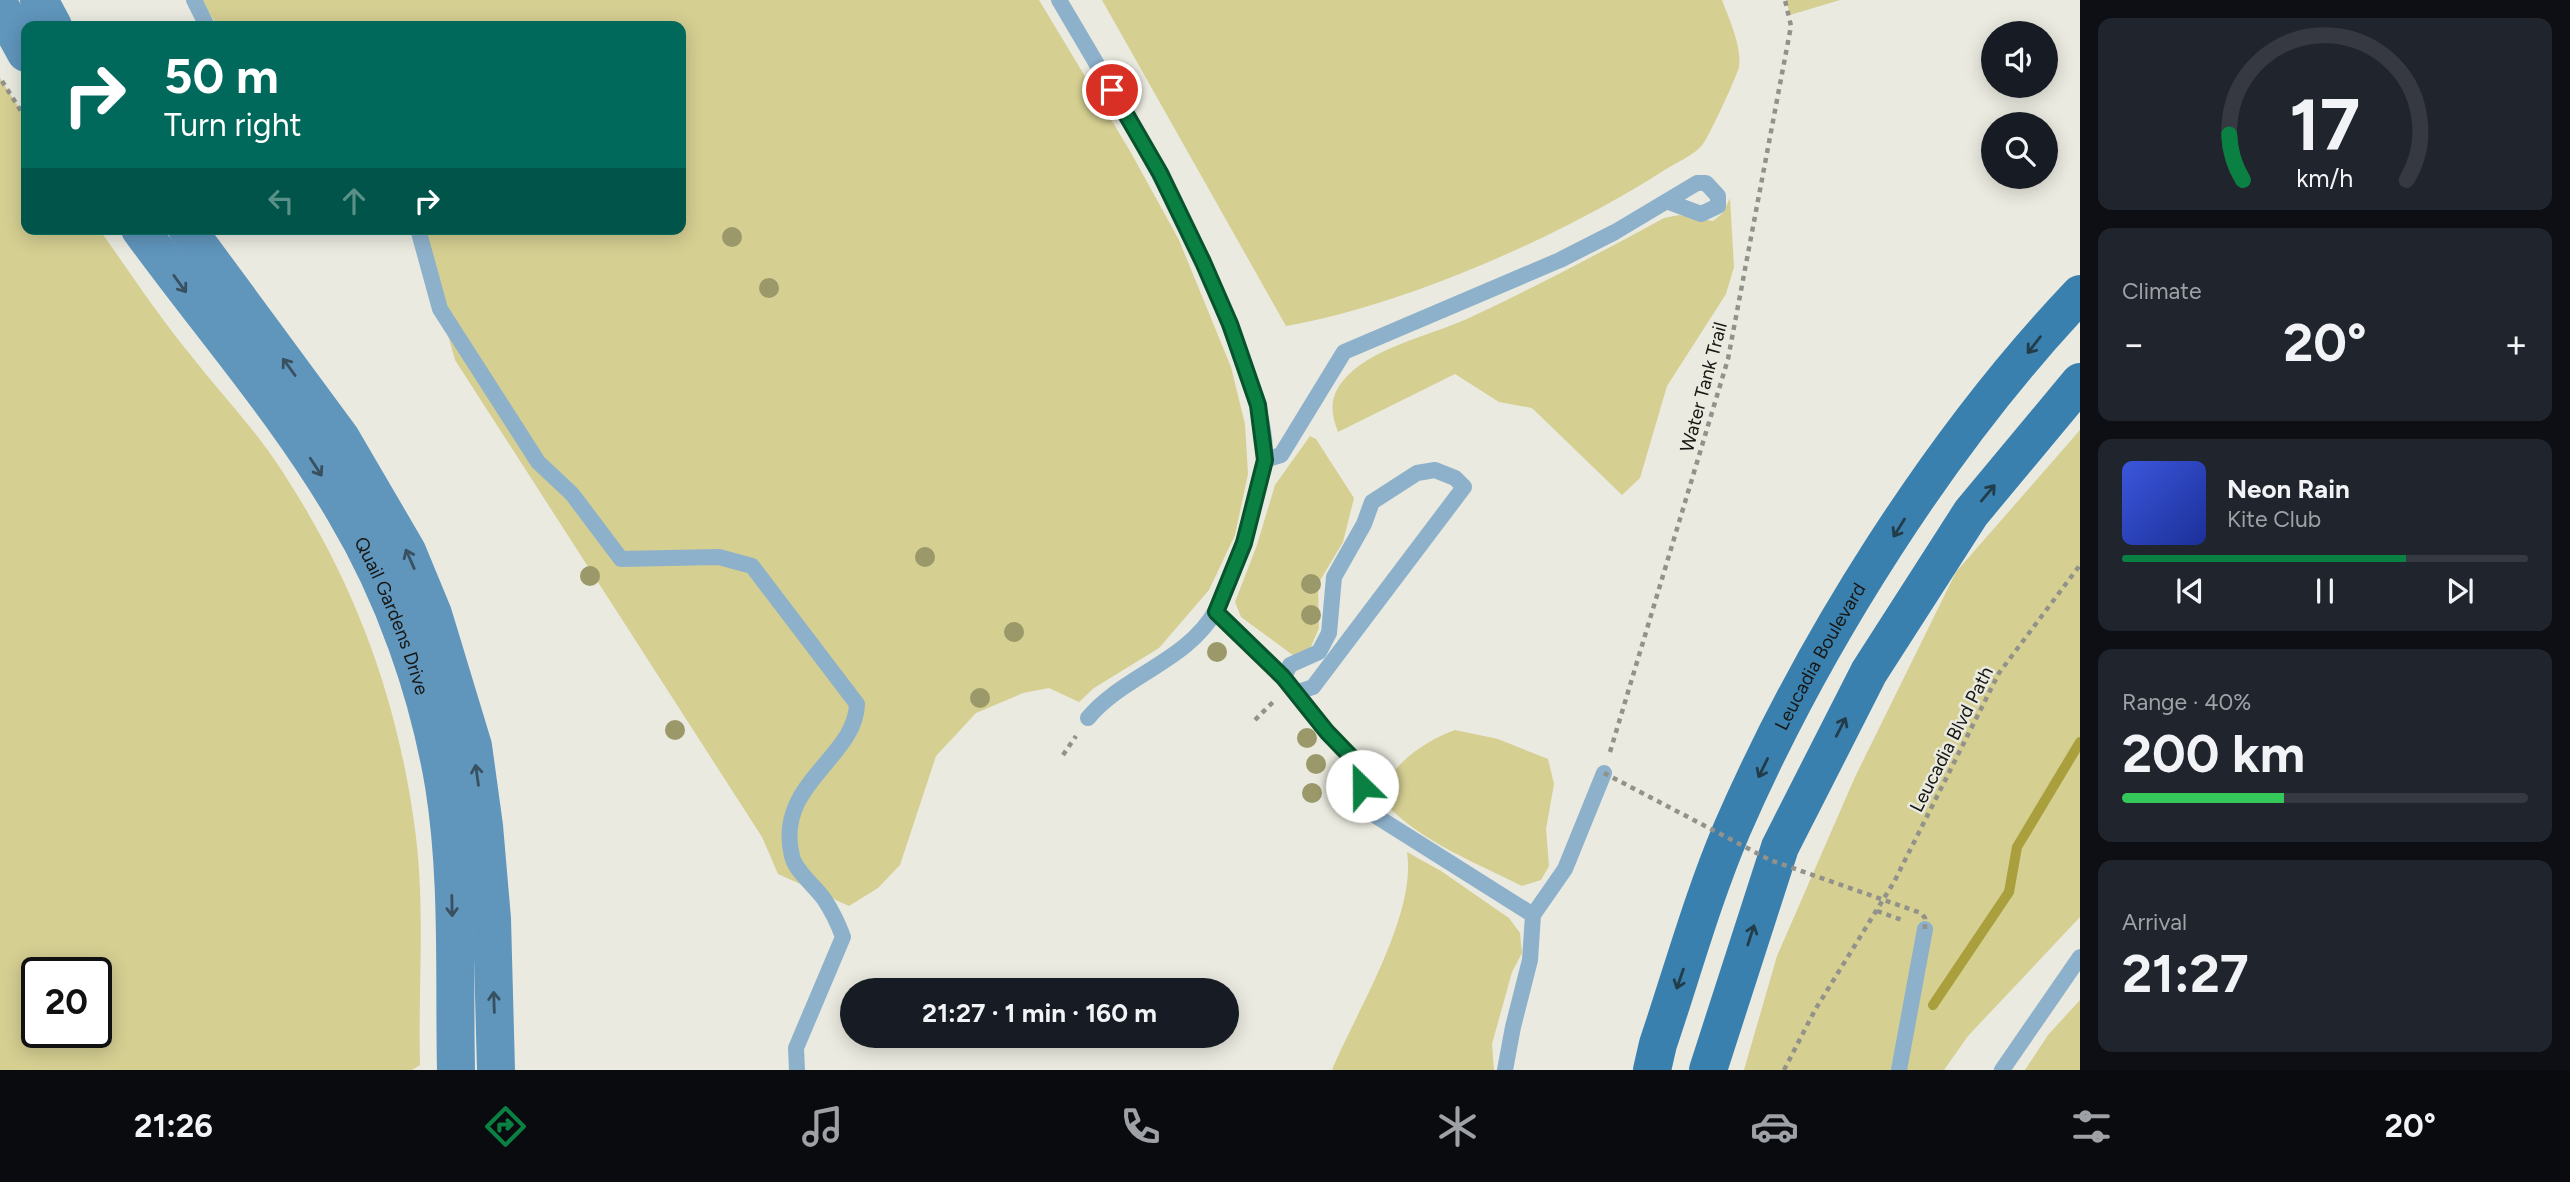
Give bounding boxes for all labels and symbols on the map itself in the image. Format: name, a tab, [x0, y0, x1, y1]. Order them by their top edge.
pin	[1082, 60, 1142, 120]
one-way arrow	[173, 274, 188, 293]
street label: Water Tank Trail	[1675, 320, 1732, 455]
one-way arrow	[2027, 335, 2042, 354]
one-way arrow	[281, 358, 296, 377]
one-way arrow	[310, 456, 324, 476]
one-way arrow	[1980, 484, 1996, 502]
one-way arrow	[1891, 517, 1905, 537]
street label: Quail Gardens Drive	[349, 533, 434, 698]
one-way arrow	[403, 548, 416, 570]
street label: Leucadia Boulevard	[1770, 579, 1871, 734]
street label: Leucadia Blvd Path	[1905, 663, 1998, 816]
one-way arrow	[1835, 717, 1849, 738]
position arrow	[1325, 749, 1399, 823]
one-way arrow	[1755, 757, 1769, 778]
one-way arrow	[470, 764, 483, 787]
one-way arrow	[446, 895, 459, 918]
one-way arrow	[1746, 924, 1759, 946]
speed limit sign: 20	[21, 957, 112, 1048]
one-way arrow	[1673, 968, 1685, 990]
one-way arrow	[488, 991, 501, 1014]

